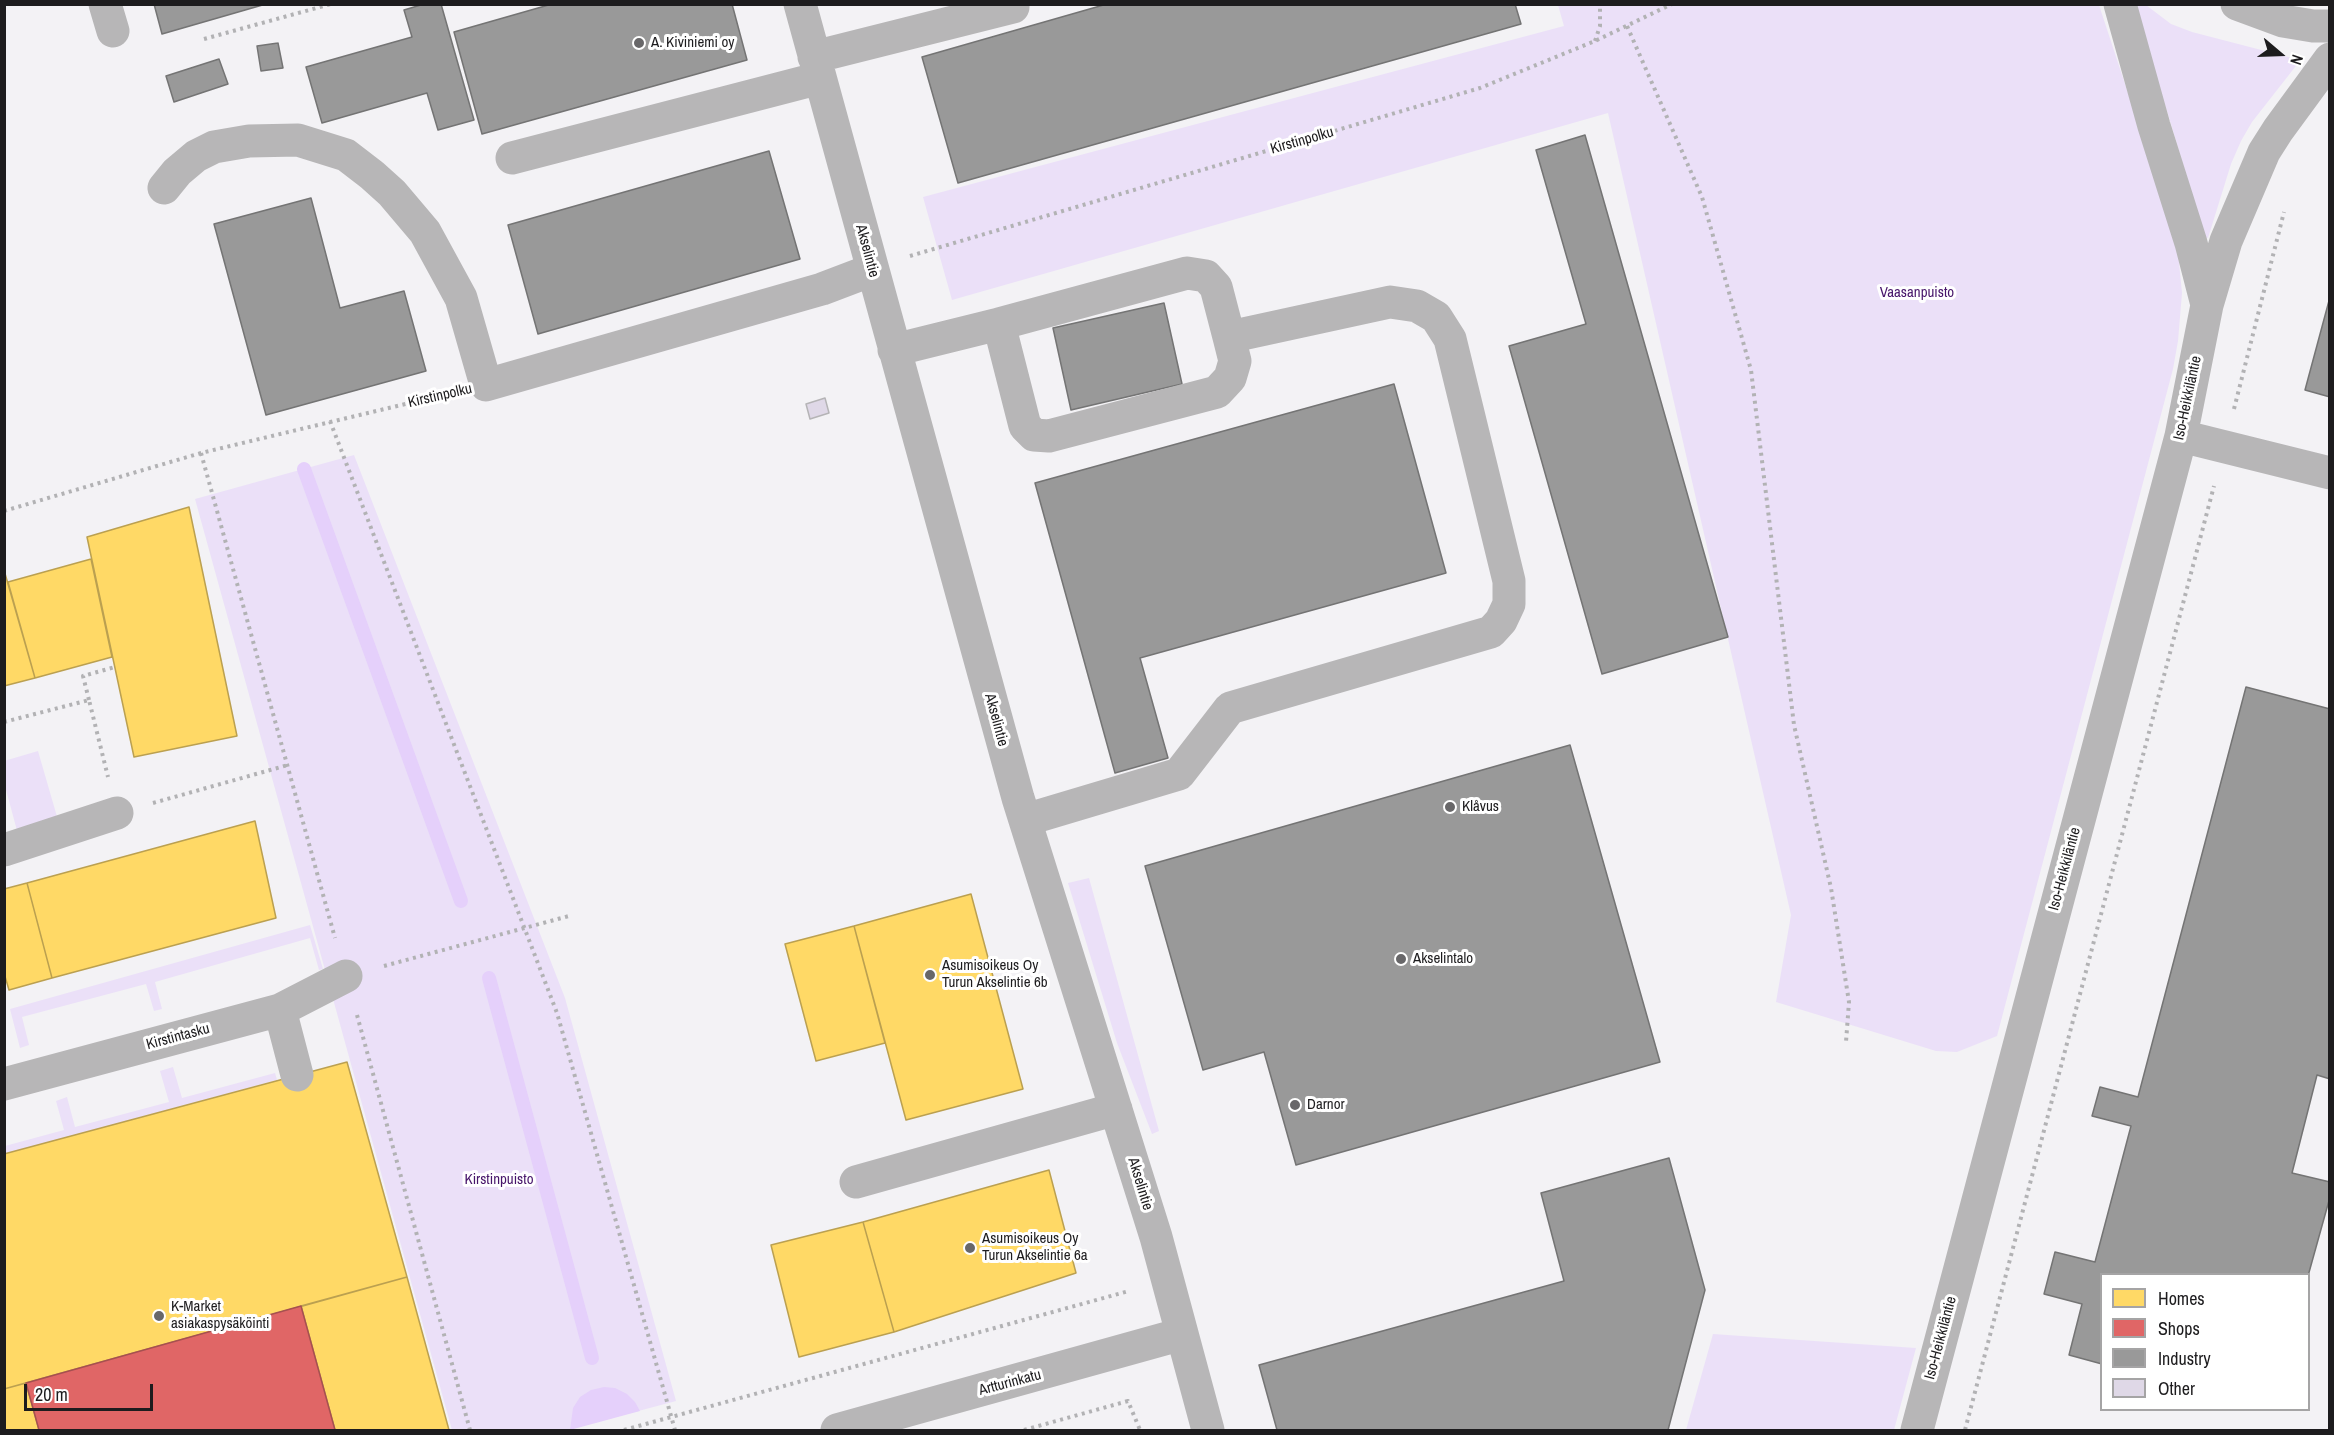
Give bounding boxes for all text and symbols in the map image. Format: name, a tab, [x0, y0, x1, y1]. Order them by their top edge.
north arrow	[2250, 24, 2310, 84]
place label: A. Kiviniemi oy	[651, 34, 734, 52]
marker: A. Kiviniemi oy	[632, 36, 646, 50]
text: N	[2285, 52, 2309, 68]
street label: Kirstinpolku	[1268, 123, 1336, 159]
street label: Akselintie	[851, 223, 883, 279]
park label: Vaasanpuisto	[1880, 284, 1954, 302]
street label: Iso-Heikkiläntie	[2170, 354, 2206, 442]
street label: Kirstinpolku	[406, 380, 474, 412]
street label: Akselintie	[980, 692, 1012, 748]
place label: Klåvus	[1462, 798, 1499, 816]
marker: Klåvus	[1443, 800, 1457, 814]
street label: Iso-Heikkiläntie	[2045, 825, 2085, 913]
place label: Akselintalo	[1413, 950, 1473, 968]
marker: Akselintalo	[1394, 952, 1408, 966]
place label: Asumisoikeus Oy Turun Akselintie 6b	[942, 957, 1048, 992]
marker: Asumisoikeus Oy Turun Akselintie 6b	[923, 968, 937, 982]
street label: Kirstintasku	[144, 1020, 212, 1054]
place label: Darnor	[1307, 1096, 1345, 1114]
marker: Darnor	[1288, 1098, 1302, 1112]
street label: Akselintie	[1123, 1156, 1157, 1212]
park label: Kirstinpuisto	[464, 1171, 534, 1189]
place label: Asumisoikeus Oy Turun Akselintie 6a	[982, 1230, 1088, 1265]
marker: Asumisoikeus Oy Turun Akselintie 6a	[963, 1241, 977, 1255]
legend	[2100, 1273, 2310, 1411]
text: Homes	[2158, 1286, 2205, 1311]
street label: Iso-Heikkiläntie	[1921, 1294, 1961, 1382]
place label: K-Market asiakaspysäköinti	[171, 1298, 269, 1333]
marker: K-Market asiakaspysäköinti	[152, 1309, 166, 1323]
text: Shops	[2158, 1316, 2200, 1341]
text: Industry	[2158, 1346, 2211, 1371]
street label: Artturinkatu	[977, 1366, 1043, 1400]
scale bar	[27, 1372, 156, 1410]
text: Other	[2158, 1376, 2195, 1401]
text: 20 m	[35, 1382, 68, 1407]

